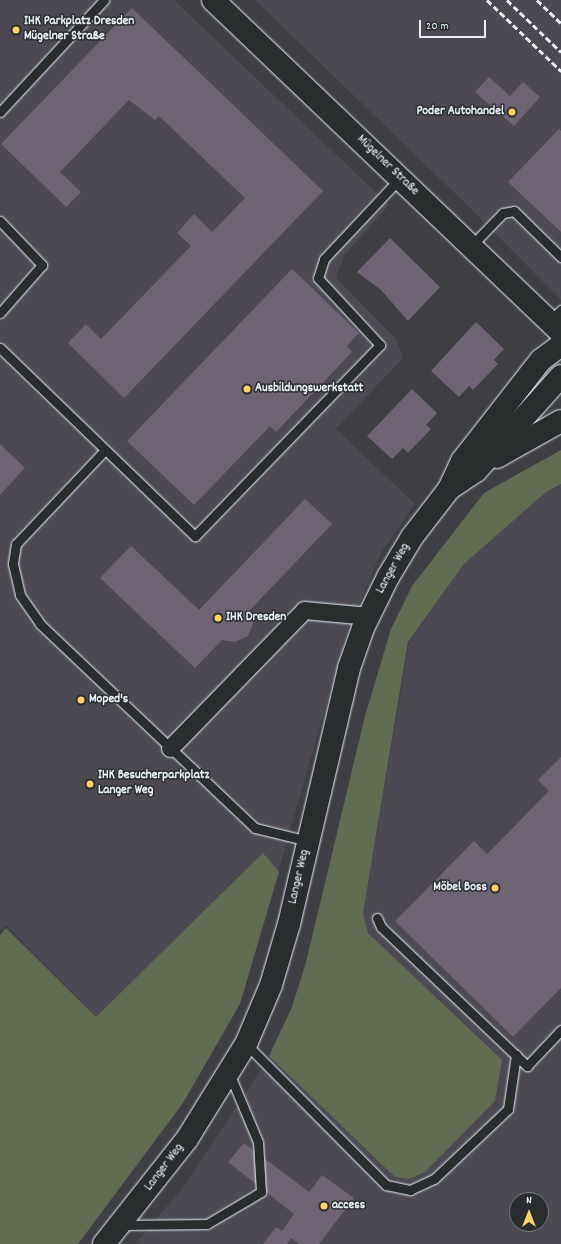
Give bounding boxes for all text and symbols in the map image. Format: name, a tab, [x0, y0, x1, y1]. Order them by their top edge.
scale bar	[421, 12, 488, 38]
place label: IHK Parkplatz Dresden Mügelner Straße	[24, 15, 134, 46]
text: 20 m	[426, 18, 449, 35]
marker: IHK Parkplatz Dresden Mügelner Straße	[11, 25, 21, 35]
place label: Poder Autohandel	[416, 104, 504, 120]
marker: Poder Autohandel	[507, 107, 517, 117]
street label: Mügelner Straße	[353, 132, 421, 200]
place label: Ausbildungswerkstatt	[255, 381, 363, 397]
marker: Ausbildungswerkstatt	[242, 384, 252, 394]
street label: Langer Weg	[374, 541, 414, 597]
place label: IHK Dresden	[226, 610, 286, 626]
marker: IHK Dresden	[213, 613, 223, 623]
place label: Moped's	[89, 692, 128, 708]
marker: Moped's	[76, 695, 86, 705]
place label: IHK Besucherparkplatz Langer Weg	[98, 769, 210, 800]
marker: IHK Besucherparkplatz Langer Weg	[85, 779, 95, 789]
street label: Langer Weg	[286, 848, 314, 906]
place label: Möbel Boss	[433, 880, 487, 896]
marker: Möbel Boss	[490, 883, 500, 893]
street label: Langer Weg	[142, 1141, 188, 1195]
north arrow	[509, 1192, 549, 1232]
text: N	[526, 1193, 532, 1209]
place label: access	[332, 1198, 365, 1214]
marker: access	[319, 1201, 329, 1211]

